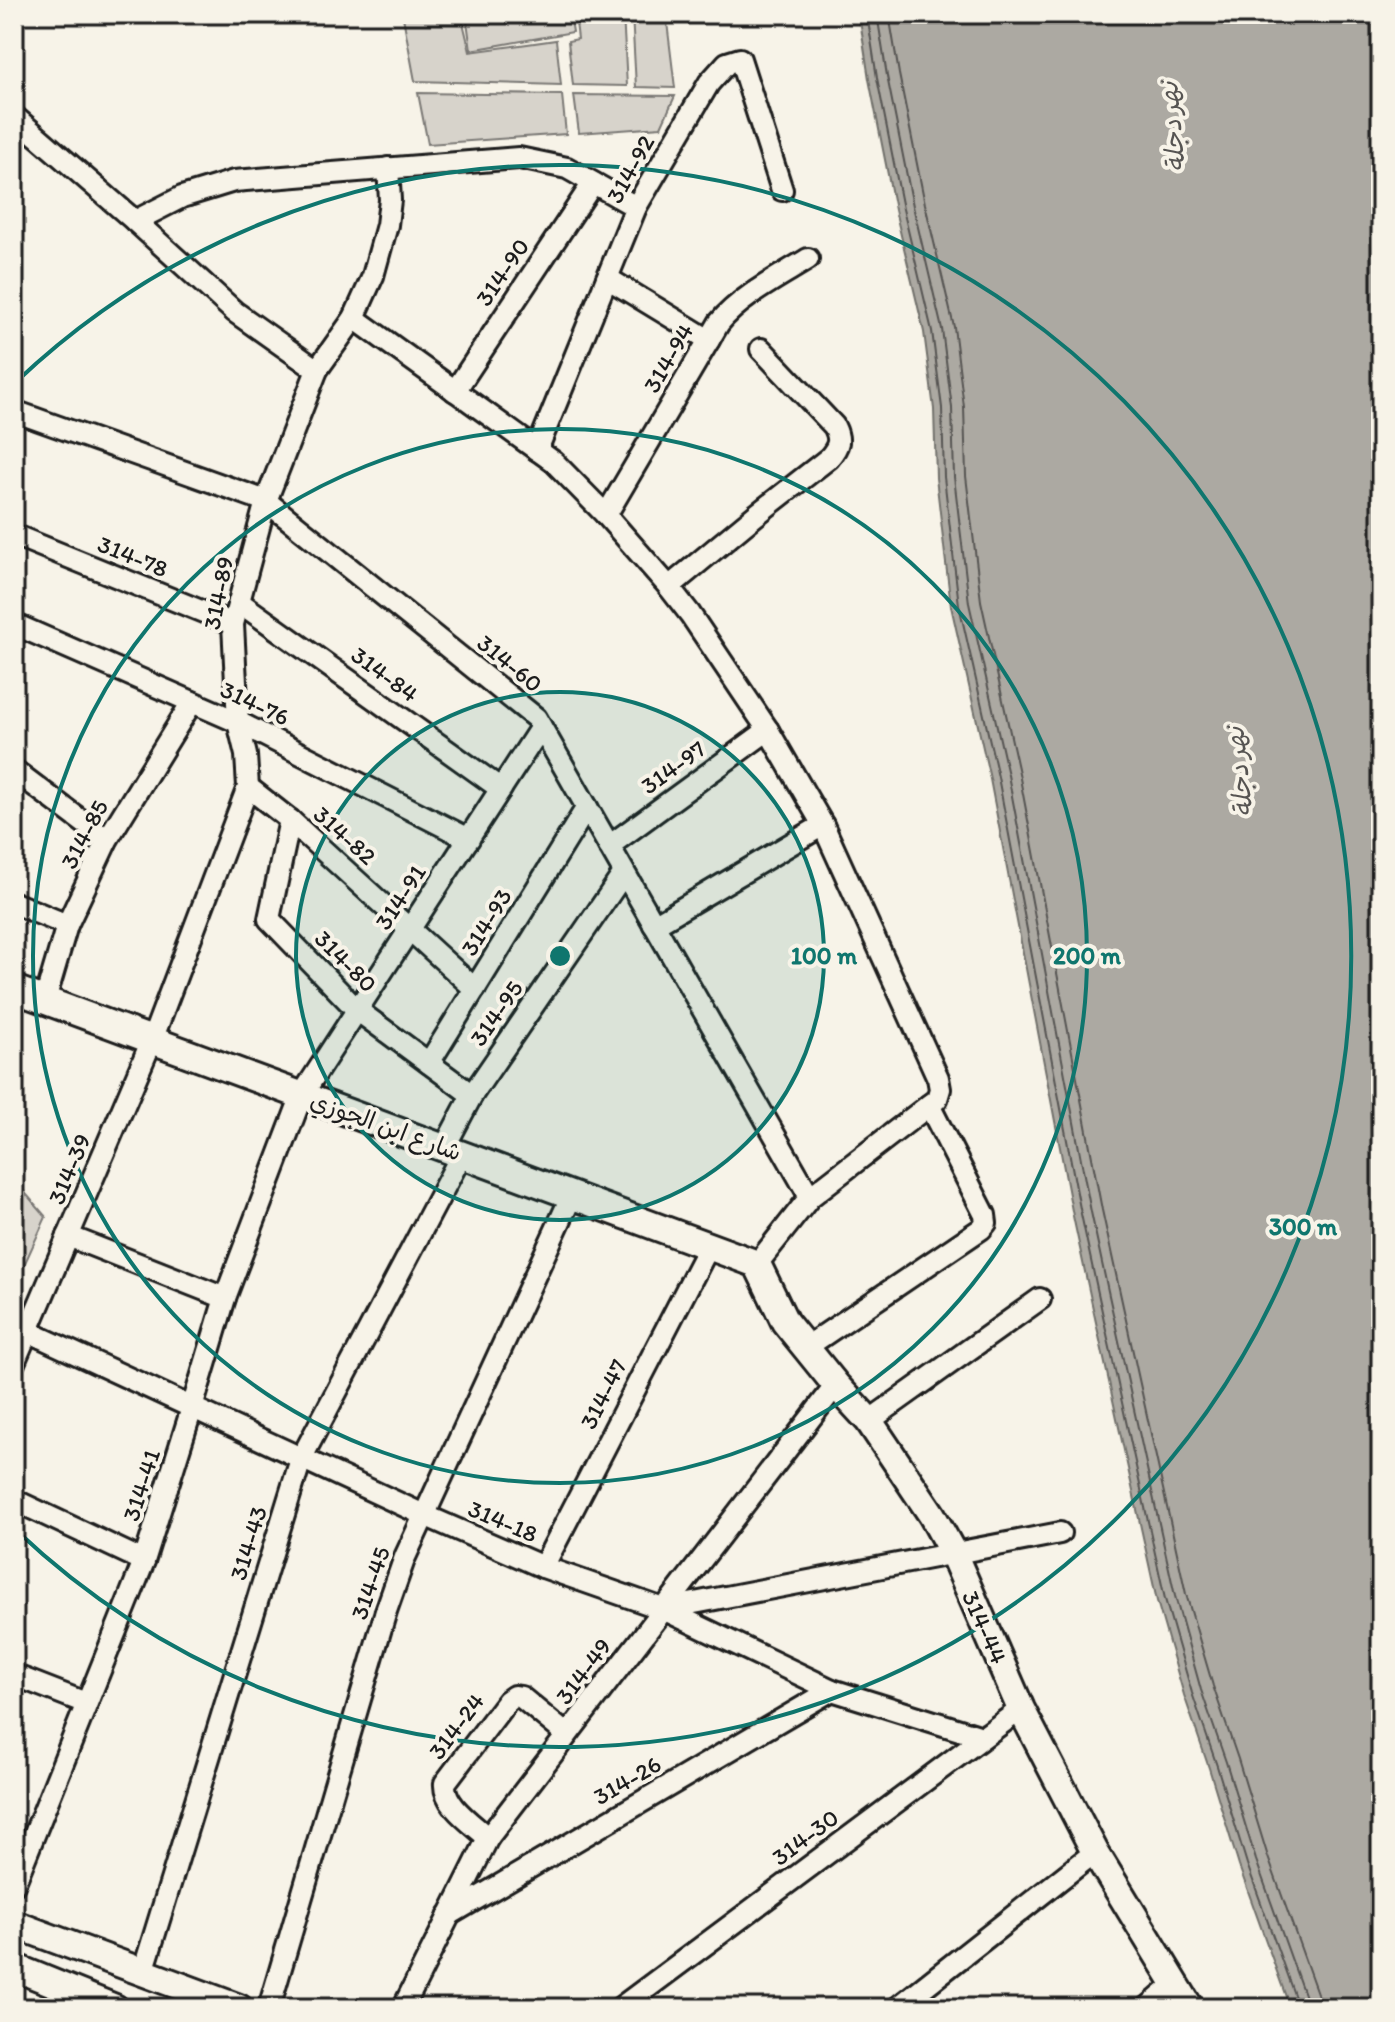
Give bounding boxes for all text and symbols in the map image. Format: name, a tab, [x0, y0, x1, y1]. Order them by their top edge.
water label: نهر دجلة	[1152, 78, 1192, 173]
street label: 314-92	[600, 130, 661, 208]
street label: 314-90	[469, 233, 535, 311]
street label: 314-94	[637, 318, 699, 398]
street label: 314-78	[94, 529, 172, 583]
street label: 314-89	[197, 554, 239, 632]
street label: 314-60	[471, 628, 549, 698]
street label: 314-84	[346, 640, 424, 708]
street label: 314-76	[216, 674, 294, 732]
water label: نهر دجلة	[1218, 722, 1260, 819]
street label: 314-97	[635, 734, 711, 800]
street label: 314-85	[54, 795, 114, 873]
street label: 314-82	[308, 799, 382, 871]
street label: 314-91	[368, 859, 432, 935]
street label: 314-93	[454, 883, 518, 961]
street label: 314-80	[309, 924, 383, 998]
text: 100 m	[791, 941, 858, 970]
text: 200 m	[1053, 941, 1122, 970]
centre of rings	[546, 942, 574, 970]
street label: 314-95	[463, 975, 529, 1051]
street label: شارع ابن الجوزي	[306, 1085, 465, 1170]
street label: 314-39	[41, 1129, 97, 1209]
text: 300 m	[1269, 1212, 1338, 1241]
street label: 314-47	[573, 1354, 633, 1434]
street label: 314-41	[116, 1445, 166, 1525]
street label: 314-18	[464, 1493, 542, 1549]
street label: 314-43	[223, 1503, 273, 1583]
street label: 314-45	[344, 1543, 396, 1623]
street label: 314-44	[956, 1586, 1014, 1668]
street label: 314-49	[549, 1632, 617, 1710]
street label: 314-24	[422, 1687, 490, 1765]
street label: 314-26	[588, 1749, 666, 1811]
street label: 314-30	[766, 1803, 844, 1871]

